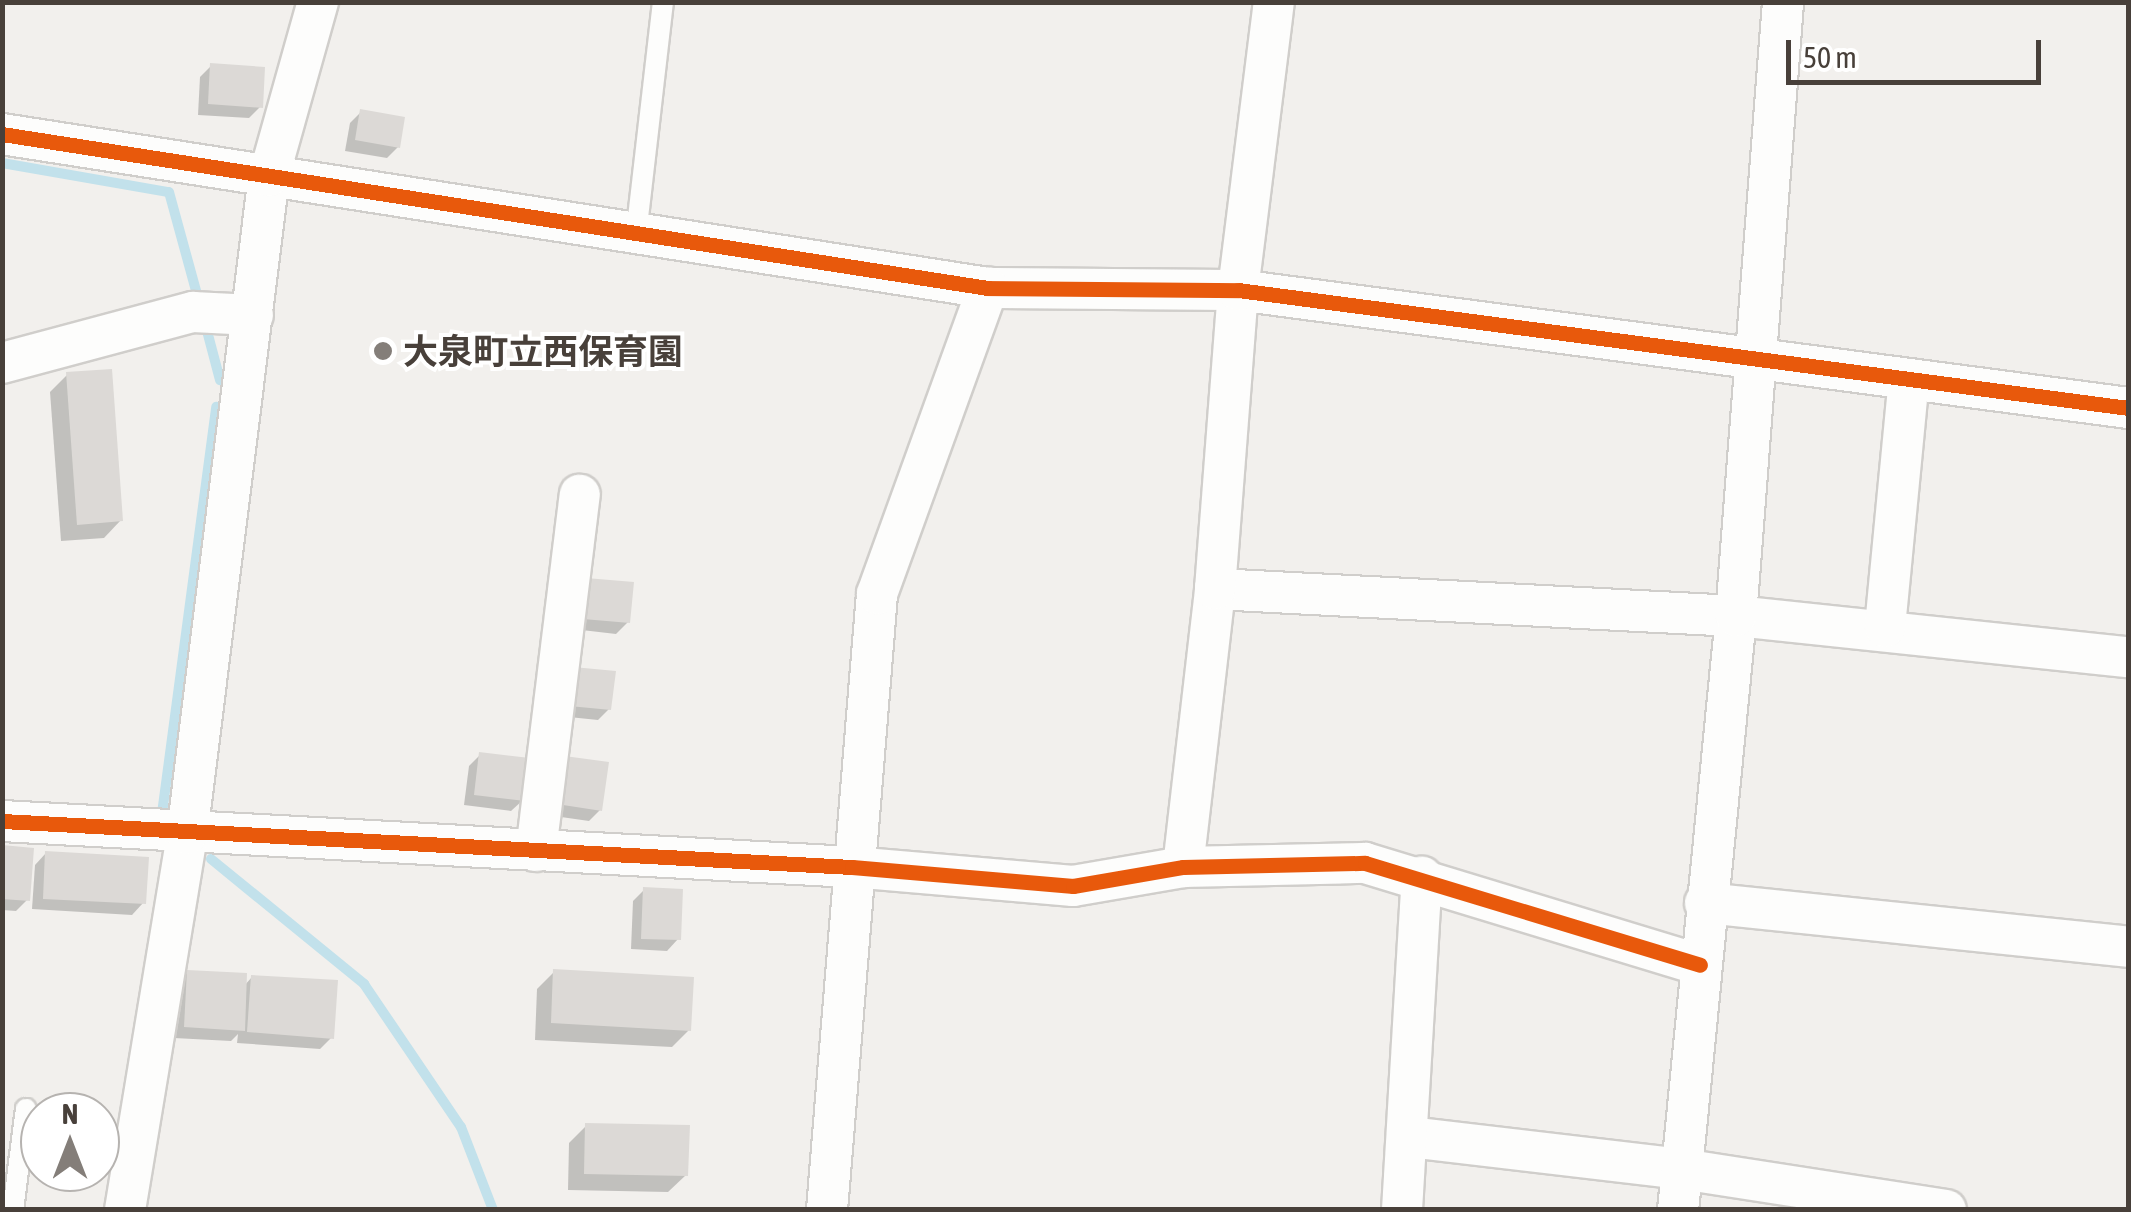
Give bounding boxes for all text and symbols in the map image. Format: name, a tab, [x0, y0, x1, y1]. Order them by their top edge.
scale bar	[1791, 20, 2046, 82]
text: 50 m	[1803, 40, 1857, 74]
place label: 大泉町立西保育園	[403, 330, 683, 372]
marker: 大泉町立西保育園	[372, 340, 394, 362]
north arrow	[20, 1092, 120, 1192]
text: N	[62, 1098, 78, 1130]

